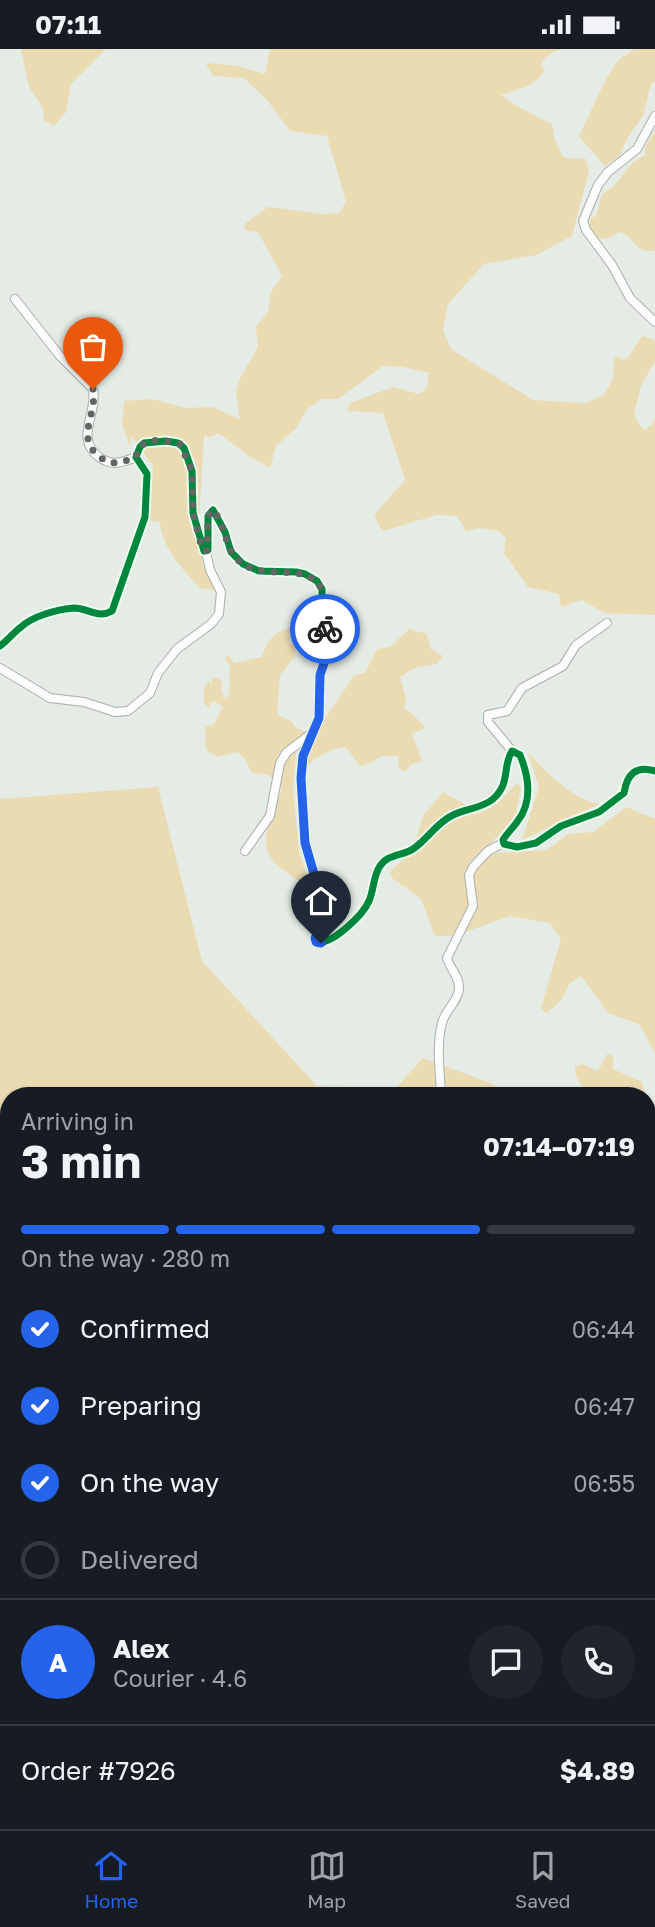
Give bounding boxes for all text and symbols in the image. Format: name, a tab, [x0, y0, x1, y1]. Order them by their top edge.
text: 07:11	[35, 9, 101, 40]
pin	[63, 317, 123, 389]
icon: bag	[74, 328, 112, 366]
courier	[290, 594, 360, 664]
icon: bike	[306, 610, 344, 648]
pin	[291, 871, 351, 943]
icon: home	[302, 882, 340, 920]
text: Arriving in	[21, 1107, 134, 1135]
text: 07:14–07:19	[483, 1131, 635, 1162]
text: 3 min	[21, 1133, 141, 1188]
text: On the way · 280 m	[21, 1244, 230, 1272]
icon: check	[21, 1310, 59, 1348]
text: Confirmed	[80, 1313, 210, 1344]
text: 06:44	[572, 1315, 635, 1343]
icon: check	[21, 1387, 59, 1425]
text: Preparing	[80, 1390, 202, 1421]
text: 06:47	[574, 1392, 635, 1420]
icon: check	[21, 1464, 59, 1502]
text: On the way	[80, 1467, 219, 1498]
text: 06:55	[573, 1469, 635, 1497]
text: Delivered	[80, 1544, 199, 1575]
button: chat	[469, 1625, 543, 1699]
button: phone	[561, 1625, 635, 1699]
text: Alex	[113, 1633, 170, 1664]
text: A	[49, 1647, 67, 1678]
text: Courier · 4.6	[113, 1664, 247, 1692]
text: Order #7926	[21, 1755, 176, 1786]
text: $4.89	[560, 1755, 635, 1786]
tab: Home	[85, 1847, 138, 1912]
tab: Map	[307, 1847, 346, 1912]
tab: Saved	[515, 1847, 570, 1912]

